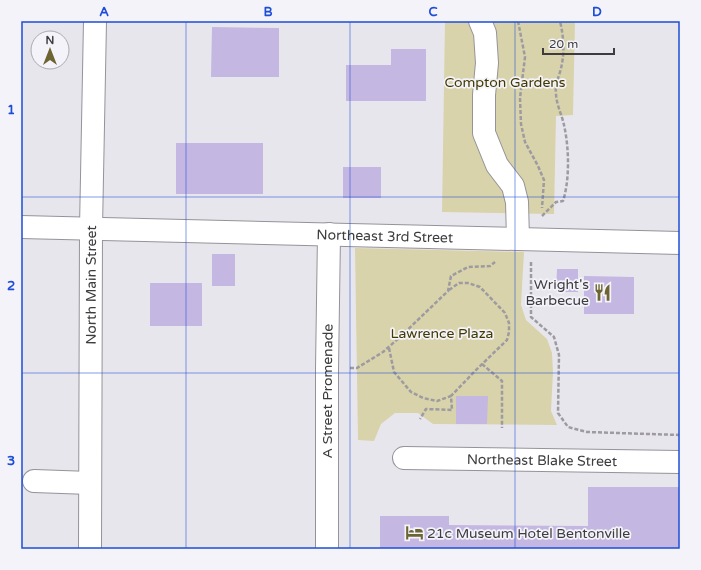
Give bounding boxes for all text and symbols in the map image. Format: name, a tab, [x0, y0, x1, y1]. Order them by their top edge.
text: A	[99, 4, 109, 20]
text: B	[263, 4, 273, 20]
text: C	[428, 4, 438, 20]
text: D	[592, 4, 602, 20]
north arrow	[30, 30, 70, 70]
scale bar	[543, 30, 614, 56]
text: N	[46, 34, 54, 47]
text: 20 m	[549, 37, 578, 51]
park label: Compton Gardens	[444, 74, 566, 91]
text: 1	[7, 102, 15, 118]
street label: North Main Street	[82, 224, 100, 345]
street label: Northeast 3rd Street	[316, 226, 454, 246]
place label: Wright's Barbecue	[525, 276, 589, 309]
text: 2	[7, 278, 15, 294]
restaurant icon: Wright's Barbecue	[592, 282, 612, 302]
street label: A Street Promenade	[319, 323, 336, 458]
park label: Lawrence Plaza	[391, 325, 493, 342]
street label: Northeast Blake Street	[467, 450, 618, 470]
text: 3	[7, 453, 15, 469]
hotel icon: 21c Museum Hotel Bentonville	[404, 523, 424, 543]
place label: 21c Museum Hotel Bentonville	[427, 525, 630, 542]

